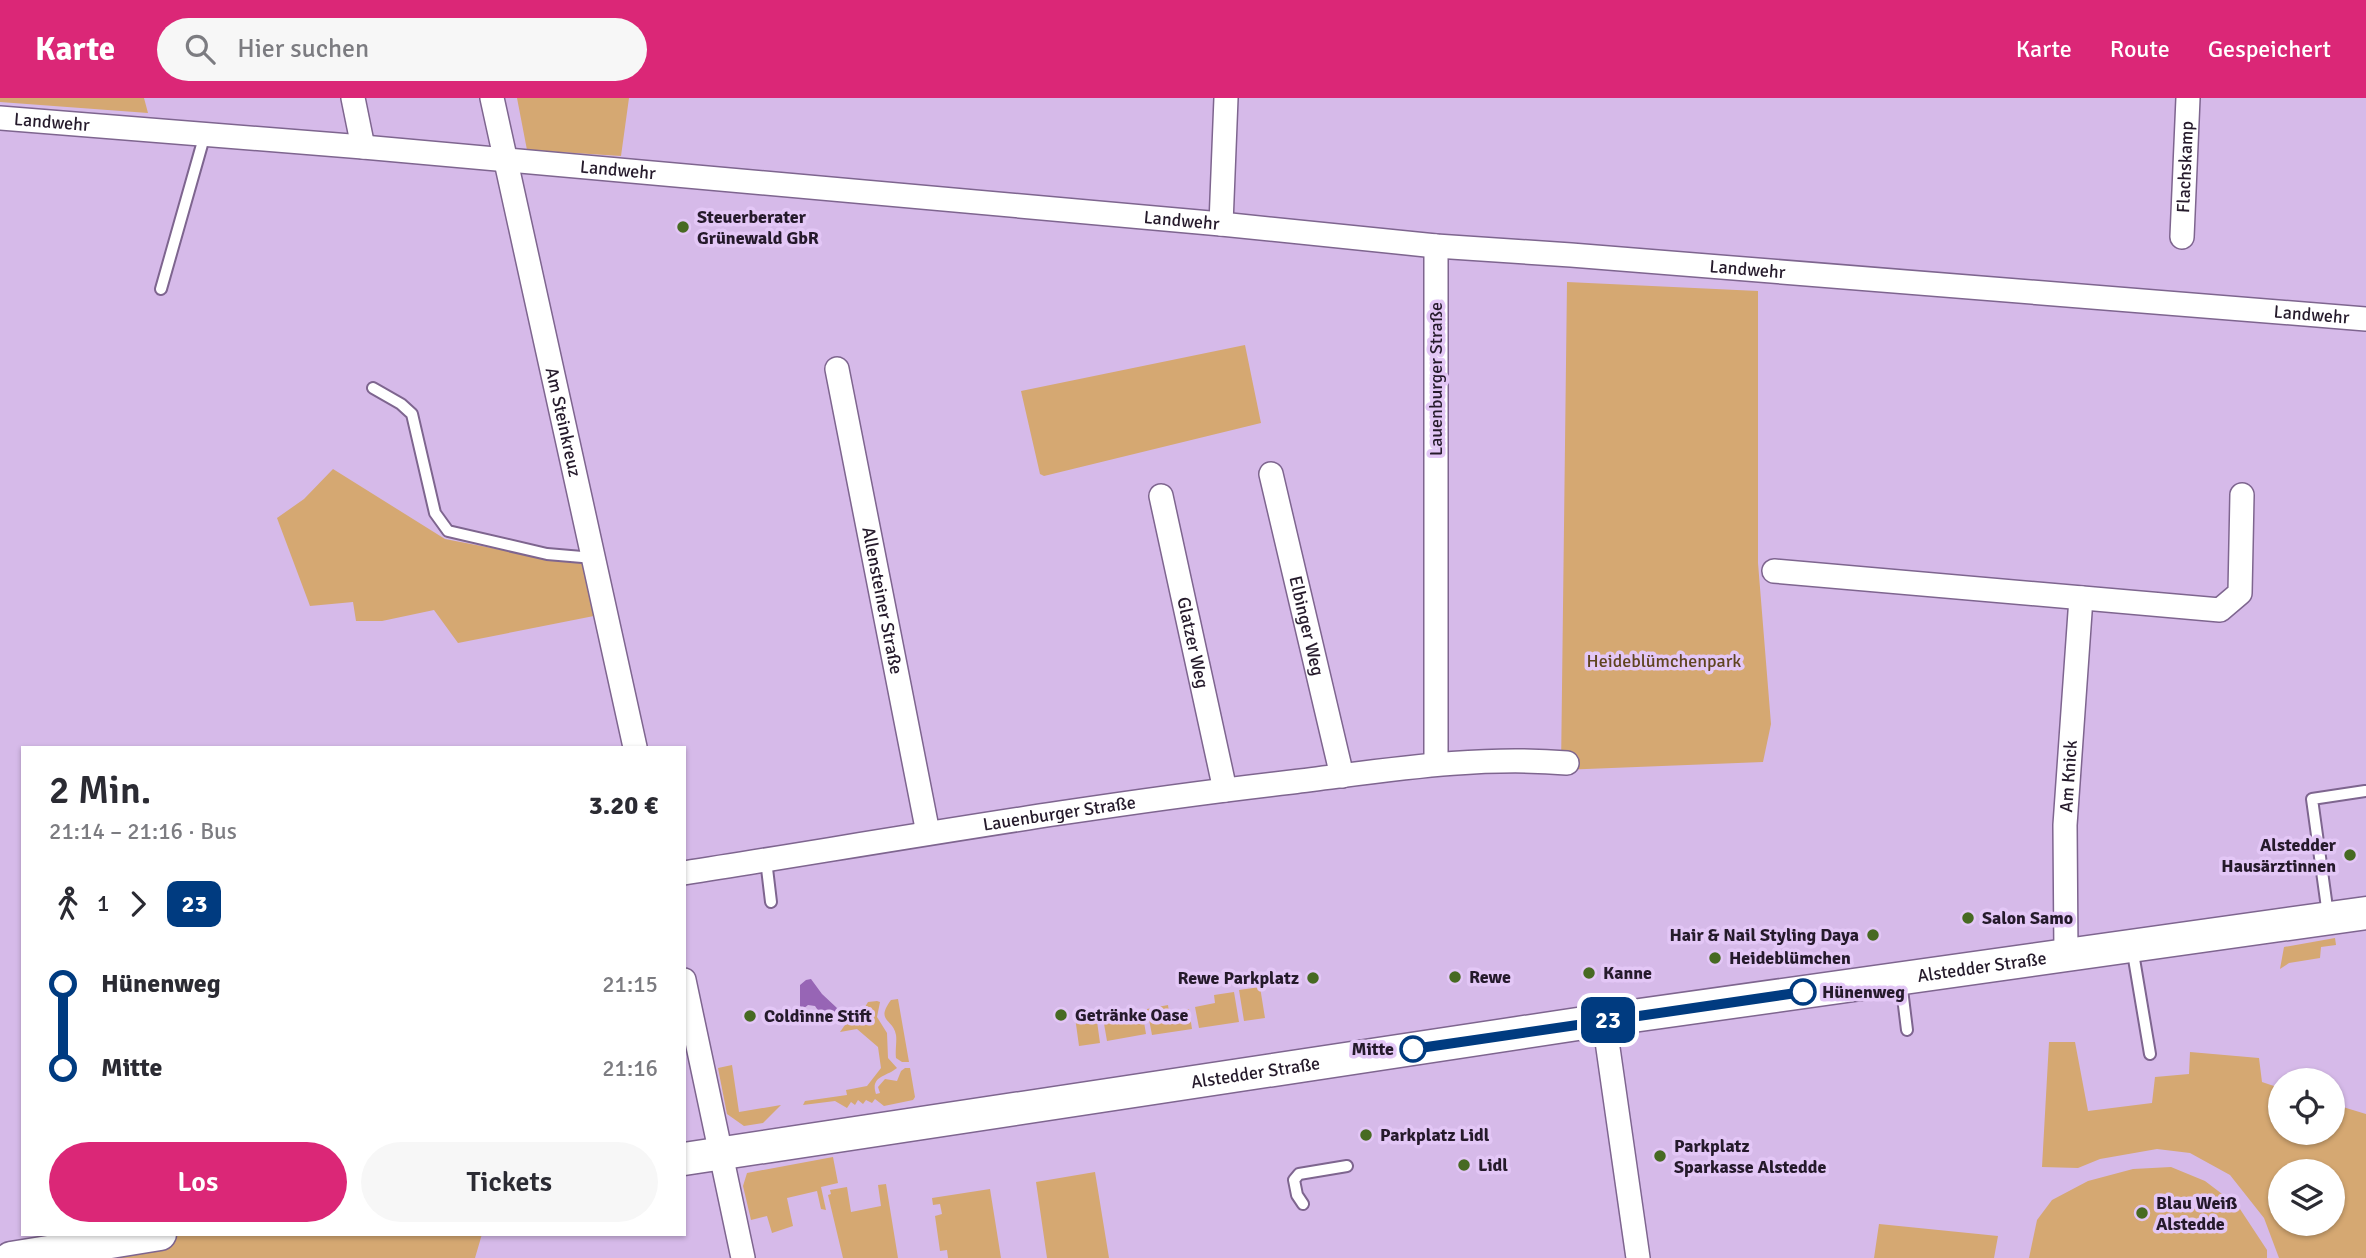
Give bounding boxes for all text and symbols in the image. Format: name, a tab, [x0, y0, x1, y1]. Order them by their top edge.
search box	[157, 18, 647, 81]
text: Karte	[35, 29, 115, 70]
icon: search	[181, 30, 219, 68]
text: Hier suchen	[237, 33, 369, 65]
text: Karte	[2016, 34, 2072, 64]
text: Route	[2110, 34, 2170, 64]
text: Gespeichert	[2208, 34, 2331, 64]
street label: Landwehr	[13, 108, 91, 136]
street label: Flachskamp	[2172, 121, 2198, 214]
street label: Landwehr	[579, 156, 657, 184]
place label: Steuerberater Grünewald GbR	[697, 206, 819, 249]
street label: Landwehr	[1143, 206, 1221, 235]
marker: Steuerberater Grünewald GbR	[675, 219, 691, 235]
street label: Landwehr	[1709, 255, 1787, 283]
street label: Landwehr	[2273, 301, 2351, 329]
street label: Lauenburger Straße	[1425, 302, 1447, 456]
street label: Am Steinkreuz	[541, 365, 586, 479]
street label: Allensteiner Straße	[857, 525, 908, 676]
street label: Elbinger Weg	[1284, 574, 1329, 678]
street label: Glatzer Weg	[1172, 595, 1214, 690]
park label: Heideblümchenpark	[1587, 650, 1741, 672]
street label: Am Knick	[2055, 739, 2082, 813]
text: 2 Min.	[49, 767, 151, 814]
text: 3.20 €	[589, 790, 658, 822]
street label: Lauenburger Straße	[981, 791, 1137, 836]
text: 21:14 – 21:16 · Bus	[49, 817, 237, 846]
place label: Alstedder Hausärztinnen	[2221, 834, 2337, 877]
marker: Alstedder Hausärztinnen	[2342, 847, 2358, 863]
icon: walk	[49, 885, 87, 923]
icon: forward	[119, 885, 157, 923]
text: 1	[97, 889, 109, 918]
text: 23	[181, 889, 207, 919]
place label: Salon Samo	[1982, 907, 2073, 929]
marker: Salon Samo	[1960, 910, 1976, 926]
place label: Hair & Nail Styling Daya	[1669, 924, 1859, 946]
marker: Hair & Nail Styling Daya	[1865, 927, 1881, 943]
place label: Heideblümchen	[1729, 947, 1851, 969]
street label: Alstedder Straße	[1916, 947, 2048, 987]
marker: Heideblümchen	[1707, 950, 1723, 966]
place label: Kanne	[1603, 962, 1652, 984]
marker: Kanne	[1581, 965, 1597, 981]
place label: Rewe	[1469, 966, 1511, 988]
place label: Rewe Parkplatz	[1177, 967, 1299, 989]
text: Hünenweg	[101, 968, 221, 1000]
marker: Rewe	[1447, 969, 1463, 985]
text: 21:15	[602, 970, 658, 999]
marker: Rewe Parkplatz	[1305, 970, 1321, 986]
marker: Hünenweg	[1790, 979, 1816, 1005]
place label: Hünenweg	[1822, 981, 1905, 1003]
line badge: 23	[1576, 997, 1640, 1043]
place label: Getränke Oase	[1075, 1004, 1189, 1026]
place label: Coldinne Stift	[764, 1005, 872, 1027]
text: 23	[1595, 1005, 1621, 1035]
marker: Getränke Oase	[1053, 1007, 1069, 1023]
marker: Coldinne Stift	[742, 1008, 758, 1024]
marker: Mitte	[1400, 1036, 1426, 1062]
place label: Mitte	[1351, 1038, 1394, 1060]
text: Mitte	[101, 1052, 162, 1084]
street label: Alstedder Straße	[1190, 1052, 1321, 1093]
text: 21:16	[602, 1054, 658, 1083]
map controls	[2268, 1068, 2345, 1236]
button: locate	[2268, 1068, 2345, 1145]
place label: Parkplatz Lidl	[1380, 1124, 1490, 1146]
marker: Parkplatz Lidl	[1358, 1127, 1374, 1143]
place label: Parkplatz Sparkasse Alstedde	[1674, 1135, 1826, 1178]
button: Los	[49, 1142, 347, 1222]
button: Tickets	[361, 1142, 658, 1222]
marker: Parkplatz Sparkasse Alstedde	[1652, 1148, 1668, 1164]
place label: Lidl	[1478, 1154, 1508, 1176]
marker: Lidl	[1456, 1157, 1472, 1173]
button: layers	[2268, 1159, 2345, 1236]
place label: Blau Weiß Alstedde	[2156, 1192, 2238, 1235]
marker: Blau Weiß Alstedde	[2134, 1205, 2150, 1221]

